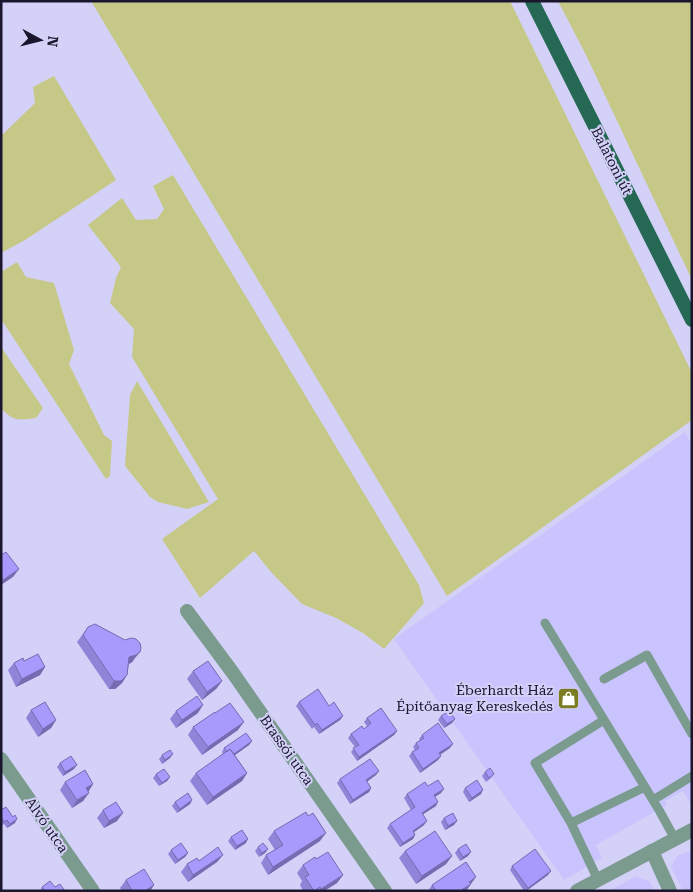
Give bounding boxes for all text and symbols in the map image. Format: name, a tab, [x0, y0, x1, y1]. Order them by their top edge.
north arrow	[15, 15, 65, 65]
text: N	[44, 35, 62, 48]
street label: Balatoni út	[588, 125, 636, 197]
place label: Éberhardt Ház Építőanyag Kereskedés	[396, 682, 553, 714]
shop icon: Éberhardt Ház Építőanyag Kereskedés	[557, 686, 581, 710]
street label: Brassói utca	[257, 712, 317, 788]
street label: Alvó utca	[22, 794, 72, 856]

